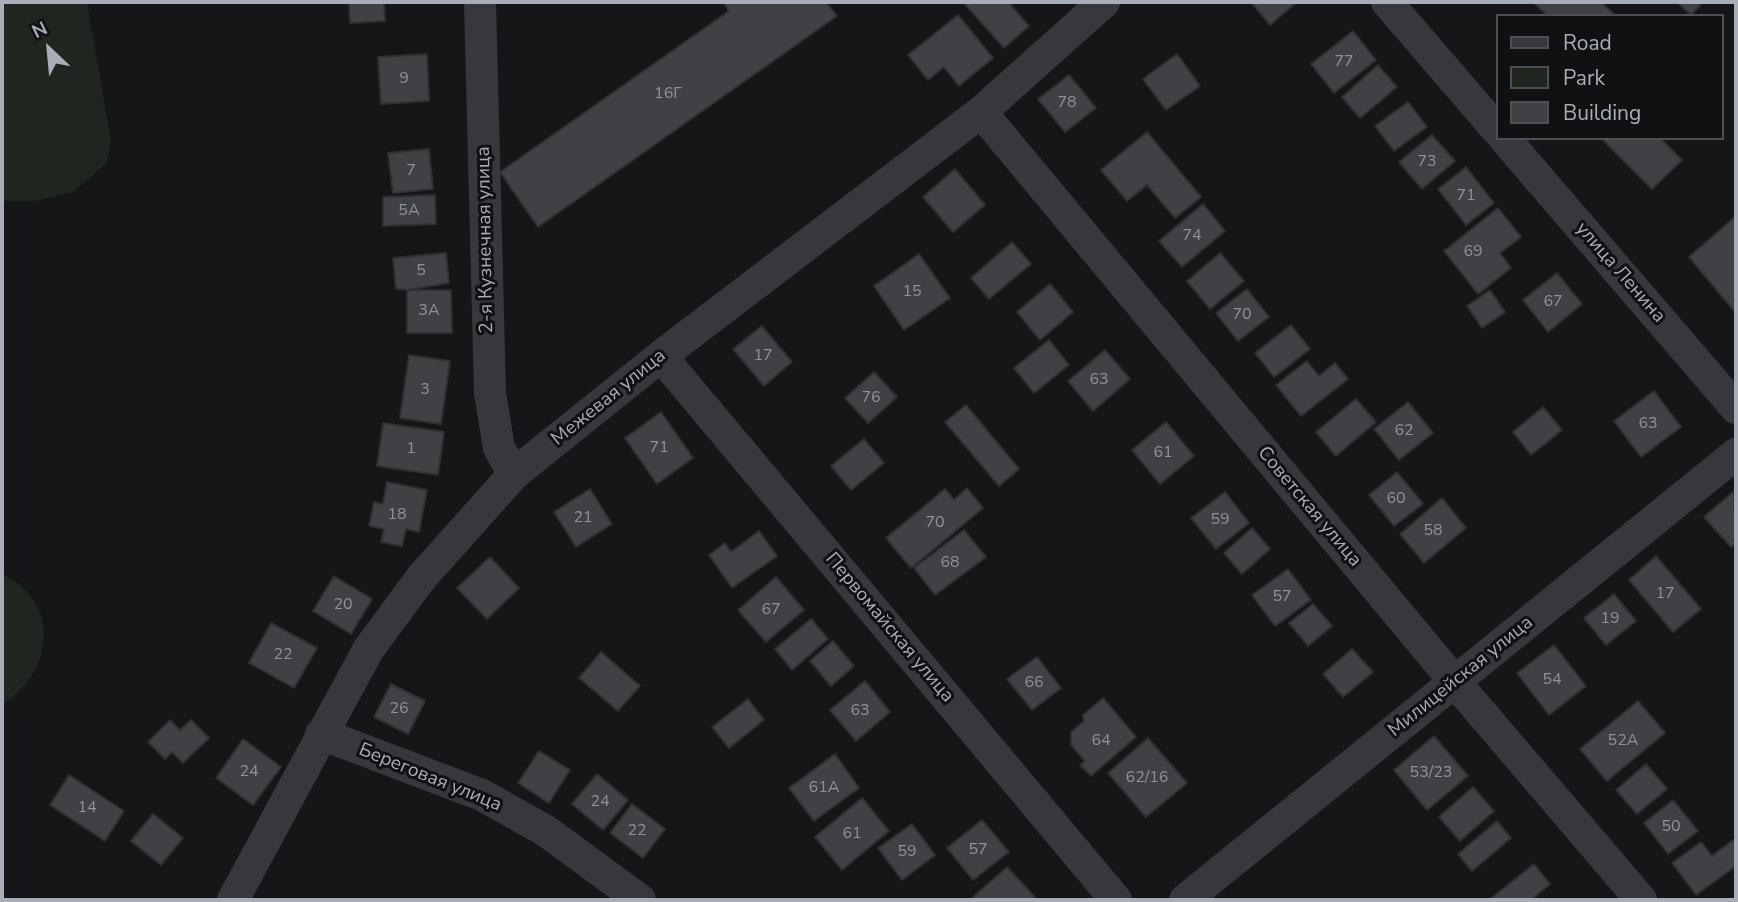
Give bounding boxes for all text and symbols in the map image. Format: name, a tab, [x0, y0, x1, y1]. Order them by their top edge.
north arrow	[14, 14, 84, 84]
legend	[1496, 14, 1724, 140]
text: N	[28, 15, 52, 45]
text: Road	[1563, 29, 1612, 57]
house number: 77	[1334, 52, 1354, 72]
text: Park	[1563, 64, 1605, 92]
house number: 9	[399, 69, 409, 89]
house number: 16Г	[654, 84, 682, 104]
house number: 78	[1057, 93, 1077, 113]
text: Building	[1563, 99, 1641, 127]
street label: 2-я Кузнечная улица	[473, 146, 499, 334]
house number: 73	[1417, 152, 1437, 172]
house number: 7	[406, 161, 416, 181]
house number: 71	[1456, 186, 1476, 206]
house number: 5А	[398, 201, 420, 221]
street label: улица Ленина	[1570, 218, 1670, 328]
house number: 74	[1182, 226, 1202, 246]
house number: 69	[1463, 242, 1483, 262]
house number: 5	[416, 261, 426, 281]
house number: 15	[902, 282, 922, 302]
house number: 67	[1543, 292, 1563, 312]
house number: 3А	[418, 301, 440, 321]
house number: 70	[1232, 305, 1252, 325]
street label: Межевая улица	[547, 345, 671, 451]
house number: 17	[753, 346, 773, 366]
house number: 63	[1089, 370, 1109, 390]
house number: 3	[420, 380, 430, 400]
house number: 76	[861, 388, 881, 408]
house number: 63	[1638, 414, 1658, 434]
house number: 62	[1394, 421, 1414, 441]
house number: 71	[649, 438, 669, 458]
house number: 1	[406, 439, 416, 459]
street label: Советская улица	[1252, 442, 1366, 572]
house number: 61	[1153, 443, 1173, 463]
house number: 60	[1386, 489, 1406, 509]
house number: 18	[387, 505, 407, 525]
house number: 21	[573, 508, 593, 528]
house number: 59	[1210, 510, 1230, 530]
house number: 70	[925, 513, 945, 533]
house number: 58	[1423, 521, 1443, 541]
street label: Первомайская улица	[820, 549, 958, 707]
house number: 68	[940, 553, 960, 573]
house number: 17	[1655, 584, 1675, 604]
house number: 57	[1272, 587, 1292, 607]
house number: 20	[333, 595, 353, 615]
house number: 67	[761, 600, 781, 620]
house number: 19	[1600, 609, 1620, 629]
street label: Милицейская улица	[1384, 612, 1538, 742]
house number: 22	[273, 645, 293, 665]
house number: 54	[1542, 670, 1562, 690]
house number: 66	[1024, 673, 1044, 693]
house number: 26	[389, 699, 409, 719]
house number: 63	[850, 701, 870, 721]
house number: 64	[1091, 731, 1111, 751]
house number: 52А	[1608, 731, 1638, 751]
street label: Береговая улица	[355, 739, 505, 817]
house number: 24	[239, 762, 259, 782]
house number: 53/23	[1410, 763, 1452, 783]
house number: 62/16	[1126, 768, 1168, 788]
house number: 61А	[809, 778, 839, 798]
house number: 24	[590, 792, 610, 812]
house number: 14	[77, 798, 97, 818]
house number: 50	[1661, 817, 1681, 837]
house number: 22	[627, 821, 647, 841]
house number: 61	[842, 824, 862, 844]
house number: 57	[968, 840, 988, 860]
house number: 59	[897, 842, 917, 862]

